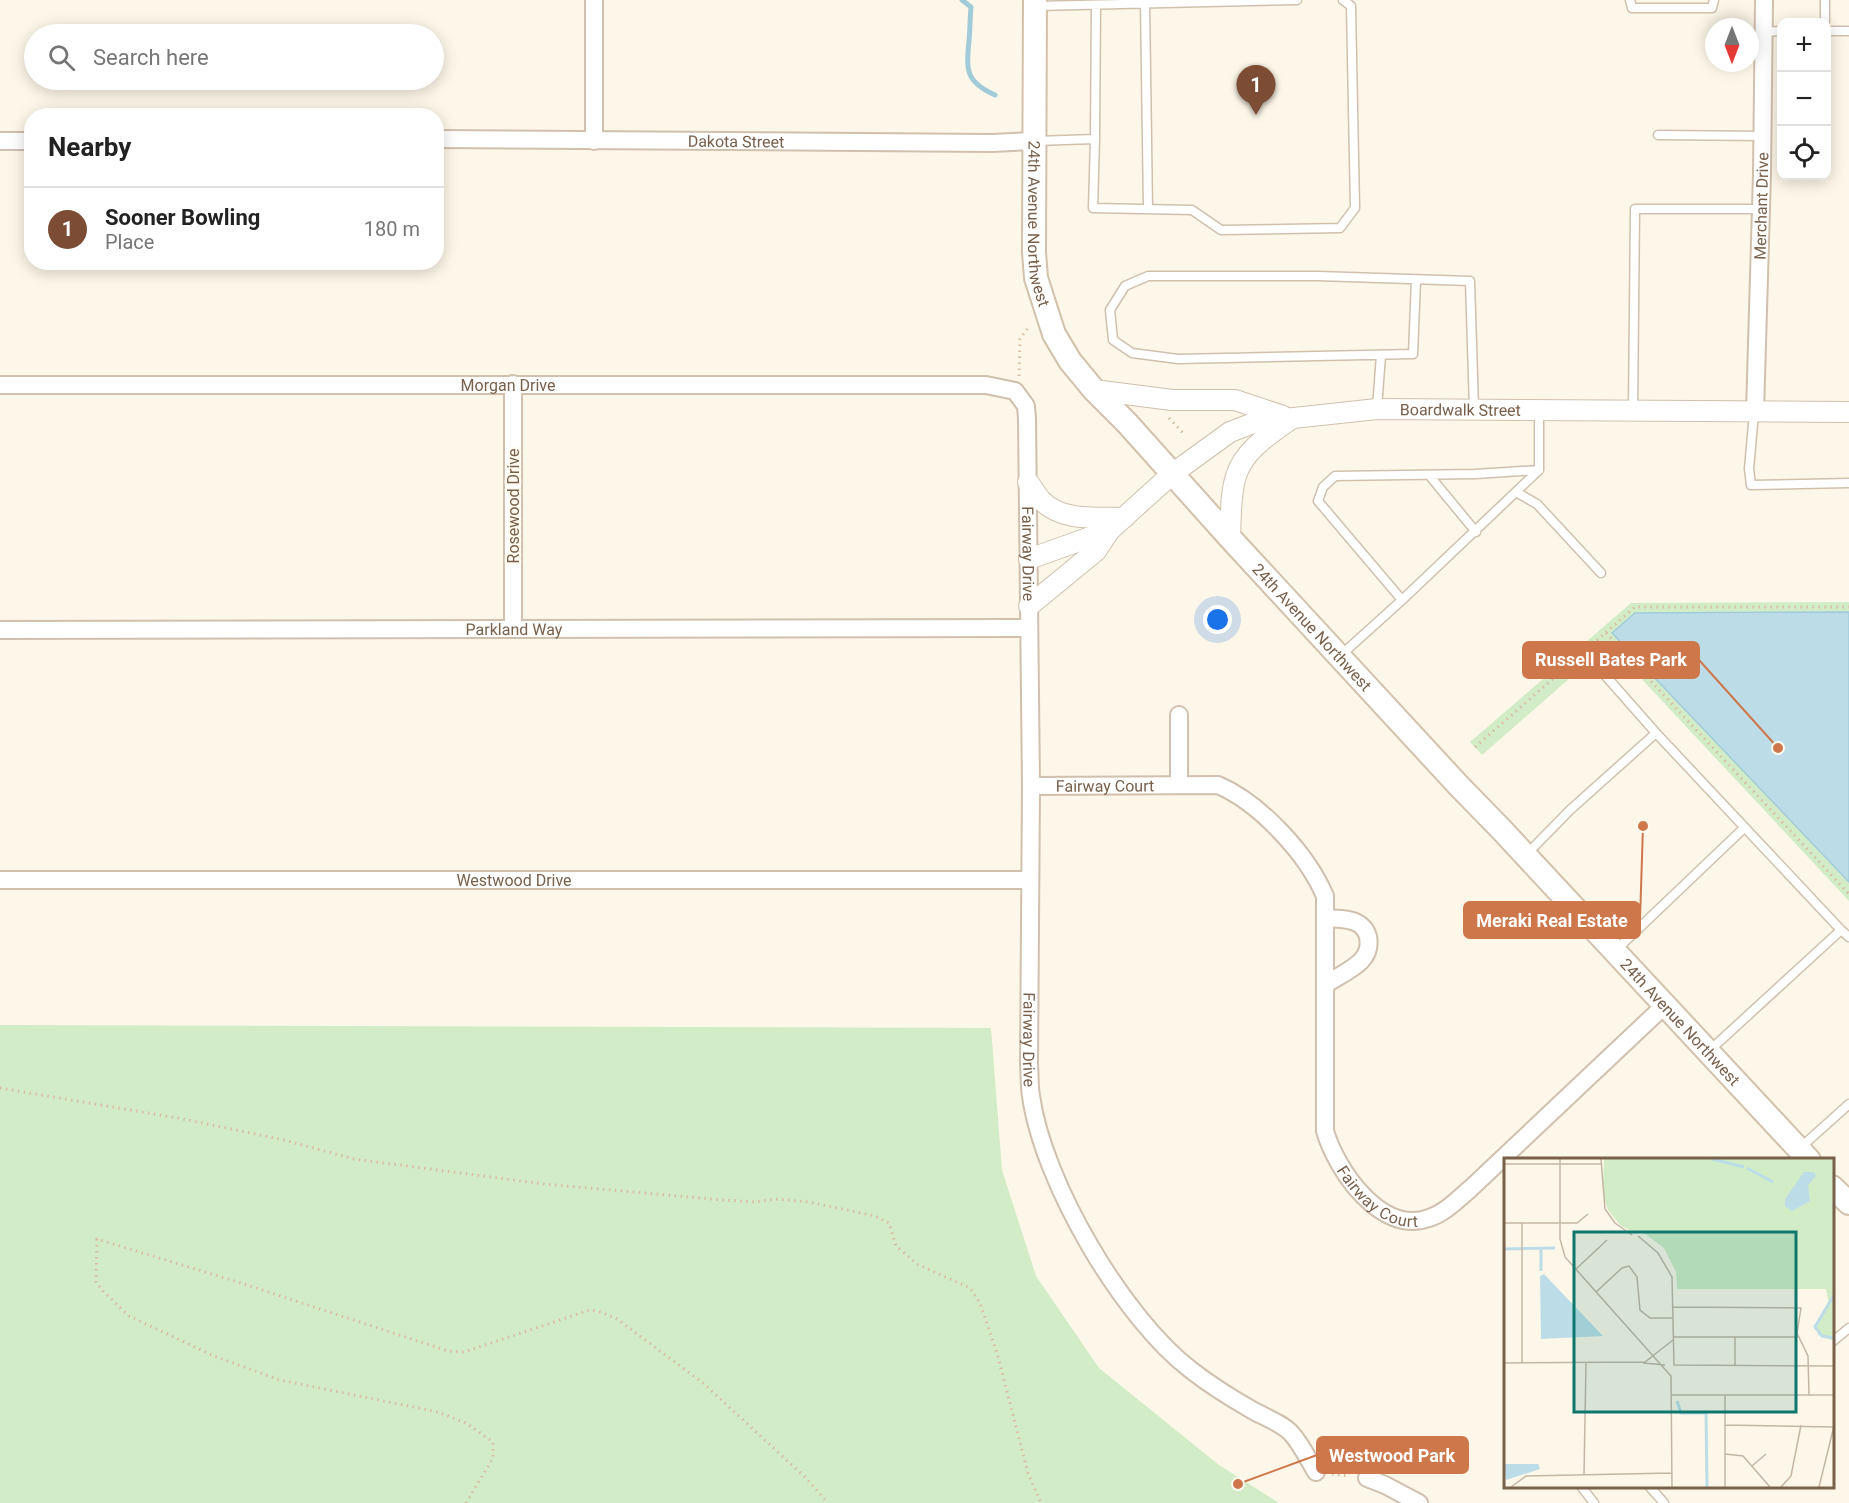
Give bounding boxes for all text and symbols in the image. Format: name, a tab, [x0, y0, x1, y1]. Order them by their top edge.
north arrow	[1705, 18, 1759, 72]
map controls	[1777, 18, 1831, 180]
button: +	[1777, 18, 1831, 72]
search box	[24, 24, 444, 90]
icon: search	[45, 41, 78, 74]
text: Search here	[93, 45, 209, 70]
pin: 1	[1236, 66, 1276, 115]
button: −	[1777, 72, 1831, 126]
button: locate	[1777, 126, 1831, 180]
text: Nearby	[48, 132, 131, 162]
street label: Dakota Street	[688, 132, 784, 152]
street label: 24th Avenue Northwest	[1024, 141, 1054, 309]
street label: Merchant Drive	[1750, 152, 1772, 260]
text: Sooner Bowling	[105, 205, 260, 230]
text: 1	[62, 217, 73, 241]
text: 180 m	[364, 217, 420, 241]
text: Place	[105, 230, 154, 254]
street label: Morgan Drive	[461, 376, 555, 395]
street label: Boardwalk Street	[1400, 400, 1521, 420]
street label: Rosewood Drive	[504, 449, 523, 563]
street label: Fairway Drive	[1018, 506, 1038, 601]
street label: 24th Avenue Northwest	[1248, 560, 1375, 695]
your location	[1203, 605, 1232, 634]
street label: Parkland Way	[466, 620, 563, 639]
callout: Russell Bates Park	[1523, 642, 1699, 678]
text: Russell Bates Park	[1535, 649, 1687, 670]
street label: Fairway Court	[1056, 776, 1154, 796]
street label: Westwood Drive	[456, 871, 572, 890]
callout: Meraki Real Estate	[1464, 902, 1640, 938]
text: Meraki Real Estate	[1476, 910, 1628, 931]
street label: 24th Avenue Northwest	[1616, 955, 1744, 1090]
street label: Fairway Drive	[1019, 992, 1039, 1087]
inset map	[1504, 1158, 1834, 1488]
street label: Fairway Court	[1333, 1162, 1419, 1231]
callout: Westwood Park	[1317, 1437, 1468, 1473]
text: Westwood Park	[1329, 1445, 1455, 1466]

